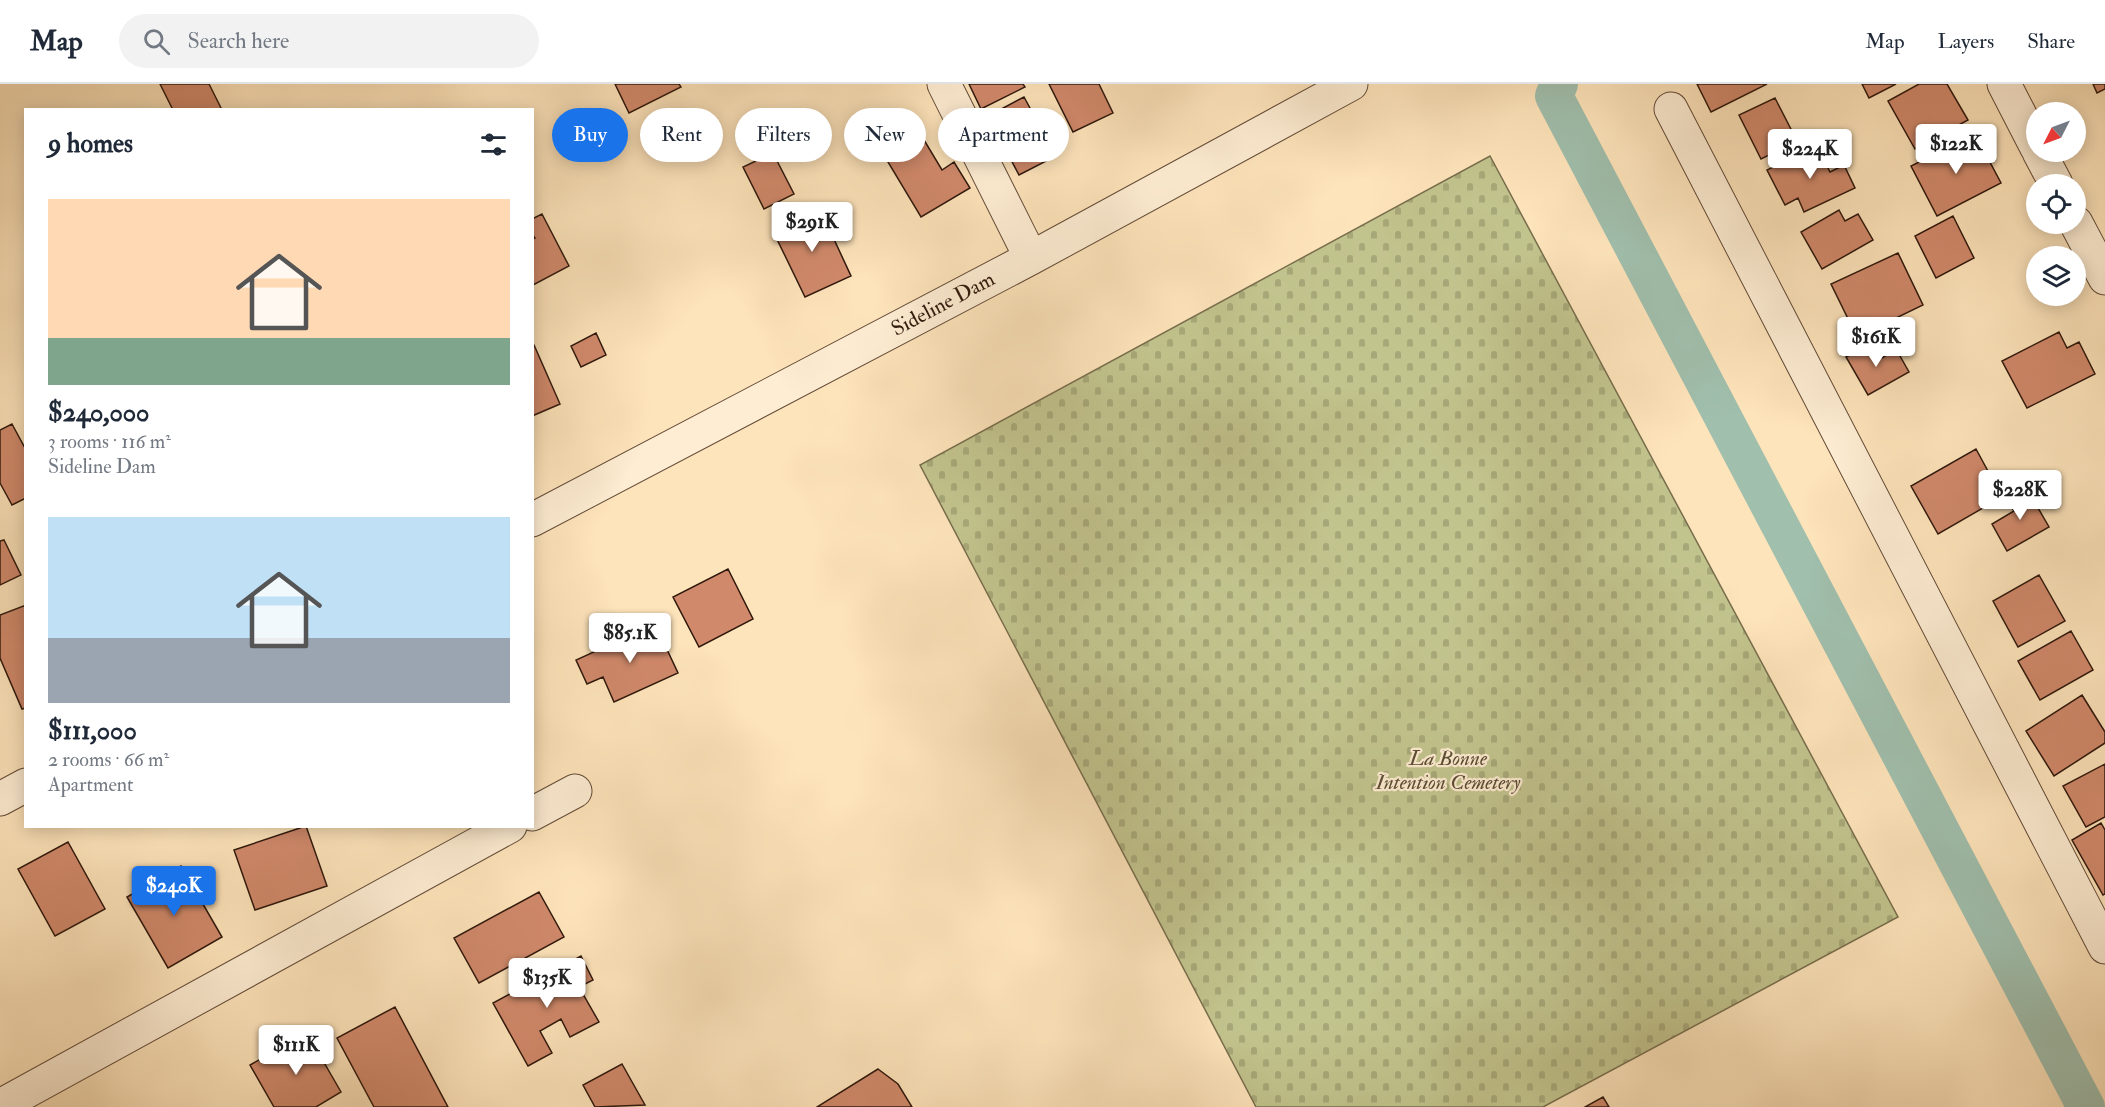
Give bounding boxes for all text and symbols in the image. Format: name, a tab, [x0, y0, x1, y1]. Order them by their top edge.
search box	[119, 14, 539, 68]
text: Map	[30, 24, 83, 59]
icon: search	[140, 25, 173, 58]
text: Search here	[188, 27, 289, 55]
text: Map	[1865, 28, 1905, 55]
text: Layers	[1938, 28, 1994, 55]
text: Share	[2027, 28, 2075, 55]
north arrow	[2026, 102, 2086, 162]
map controls	[2026, 102, 2086, 306]
chip: Buy	[552, 108, 628, 162]
chip: Rent	[640, 108, 723, 162]
chip: Filters	[735, 108, 832, 162]
chip: New	[844, 108, 926, 162]
chip: Apartment	[938, 108, 1069, 162]
pin: $122K	[1914, 124, 1998, 175]
text: 9 homes	[48, 128, 133, 160]
icon: filters	[477, 128, 510, 161]
pin: $224K	[1768, 129, 1852, 180]
text: $122K	[1930, 131, 1982, 156]
text: $224K	[1782, 136, 1838, 161]
button: locate	[2026, 174, 2086, 234]
pin: $291K	[770, 202, 854, 253]
text: $291K	[786, 209, 838, 234]
icon: home	[225, 238, 333, 346]
button: layers	[2026, 246, 2086, 306]
street label: Sideline Dam	[887, 266, 999, 342]
pin: $161K	[1834, 317, 1918, 368]
text: $161K	[1851, 324, 1901, 349]
text: $240,000	[48, 397, 149, 429]
text: 3 rooms · 116 m²	[48, 429, 171, 454]
text: Sideline Dam	[48, 454, 156, 479]
pin: $228K	[1978, 470, 2062, 521]
text: $228K	[1993, 477, 2047, 502]
icon: home	[225, 556, 333, 664]
pin: $85.1K	[581, 613, 679, 664]
text: $85.1K	[603, 620, 657, 645]
text: $111,000	[48, 715, 137, 747]
park label: La Bonne Intention Cemetery	[1375, 745, 1521, 796]
text: 2 rooms · 66 m²	[48, 747, 169, 772]
text: Apartment	[48, 772, 133, 797]
pin: $240K	[132, 866, 216, 917]
text: $240K	[146, 873, 202, 898]
pin: $135K	[505, 958, 589, 1009]
text: $135K	[523, 965, 571, 990]
pin: $111K	[254, 1025, 338, 1076]
text: $111K	[273, 1032, 319, 1057]

